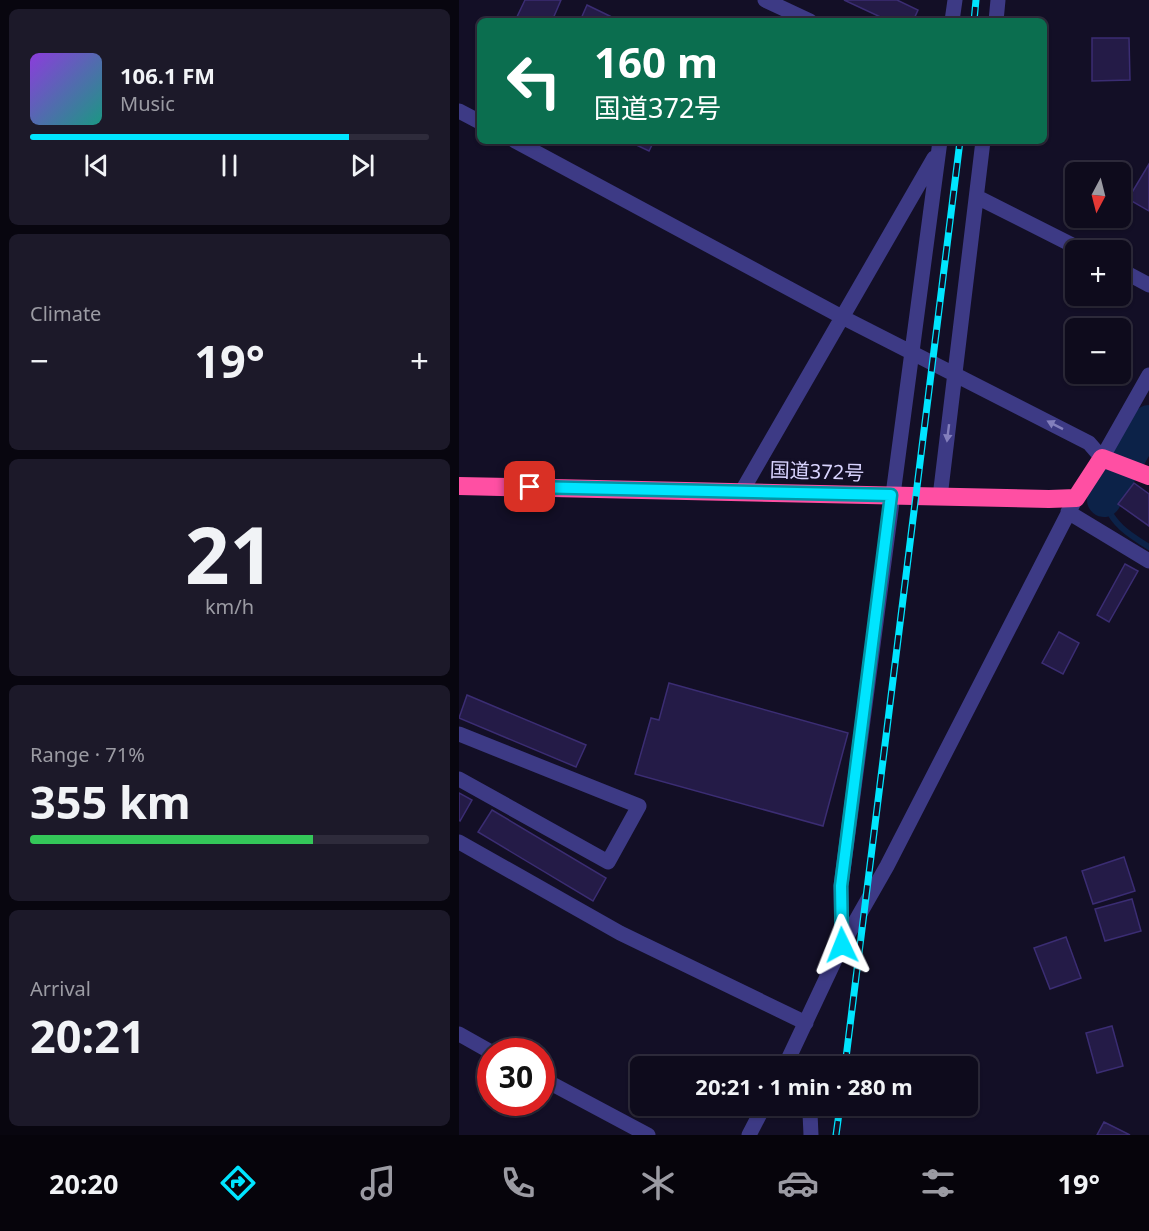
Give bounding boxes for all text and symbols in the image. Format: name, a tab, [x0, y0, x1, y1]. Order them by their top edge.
text: 160 m	[594, 33, 718, 90]
icon: left	[495, 42, 573, 120]
text: 106.1 FM	[120, 60, 215, 90]
text: 国道372号	[594, 89, 721, 126]
text: Music	[120, 90, 175, 117]
icon: previous	[80, 149, 113, 182]
icon: pause	[213, 149, 246, 182]
icon: next	[346, 149, 379, 182]
north arrow	[1065, 162, 1131, 228]
map controls	[1065, 162, 1131, 384]
button: +	[1065, 240, 1131, 306]
text: Climate	[30, 300, 101, 327]
button: −	[1065, 318, 1131, 384]
text: 19°	[194, 330, 265, 391]
text: −	[30, 338, 49, 383]
text: +	[410, 338, 429, 383]
one-way arrow	[1046, 421, 1064, 431]
one-way arrow	[943, 423, 953, 442]
street label: 国道372号	[769, 456, 865, 486]
pin	[504, 461, 555, 512]
icon: arrive	[513, 470, 546, 503]
text: 21	[185, 501, 274, 607]
text: km/h	[205, 593, 254, 620]
text: Range · 71%	[30, 741, 145, 768]
text: 355 km	[30, 771, 191, 832]
position arrow	[810, 913, 874, 977]
text: Arrival	[30, 975, 91, 1002]
text: 20:21	[30, 1005, 146, 1066]
speed limit sign: 30	[477, 1038, 555, 1116]
text: 20:21 · 1 min · 280 m	[695, 1071, 913, 1101]
icon: directions	[217, 1162, 259, 1204]
icon: music	[357, 1162, 399, 1204]
icon: phone	[497, 1162, 539, 1204]
icon: climate	[637, 1162, 679, 1204]
icon: car	[777, 1162, 819, 1204]
icon: filters	[917, 1162, 959, 1204]
text: 20:20	[49, 1165, 118, 1202]
text: 19°	[1058, 1165, 1100, 1202]

